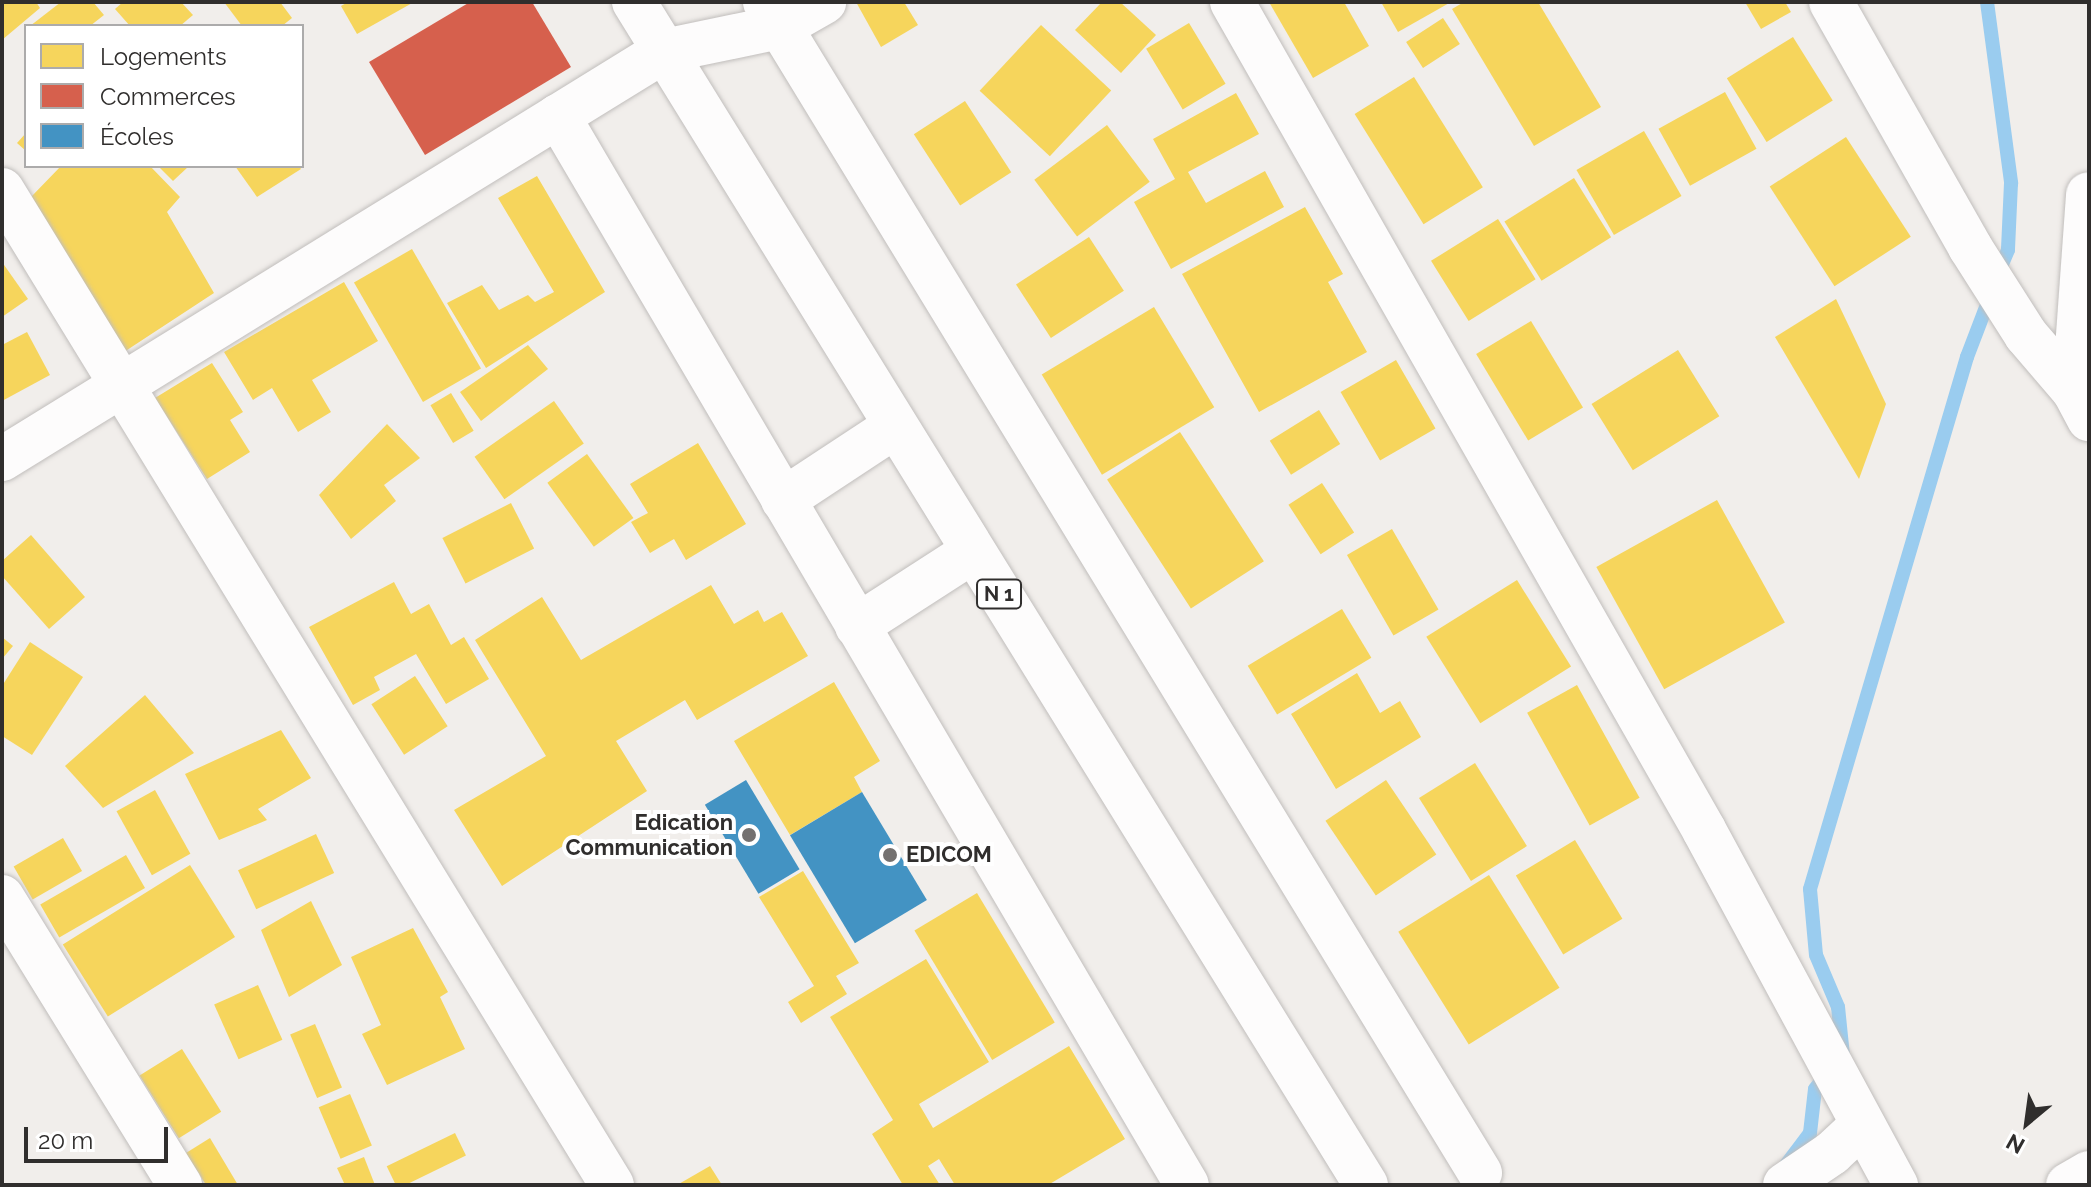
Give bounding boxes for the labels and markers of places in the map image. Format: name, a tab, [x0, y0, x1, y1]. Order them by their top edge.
place label: Edication Communication	[566, 809, 733, 860]
marker: Edication Communication	[740, 826, 758, 844]
place label: EDICOM	[906, 842, 992, 868]
marker: EDICOM	[881, 846, 899, 864]

